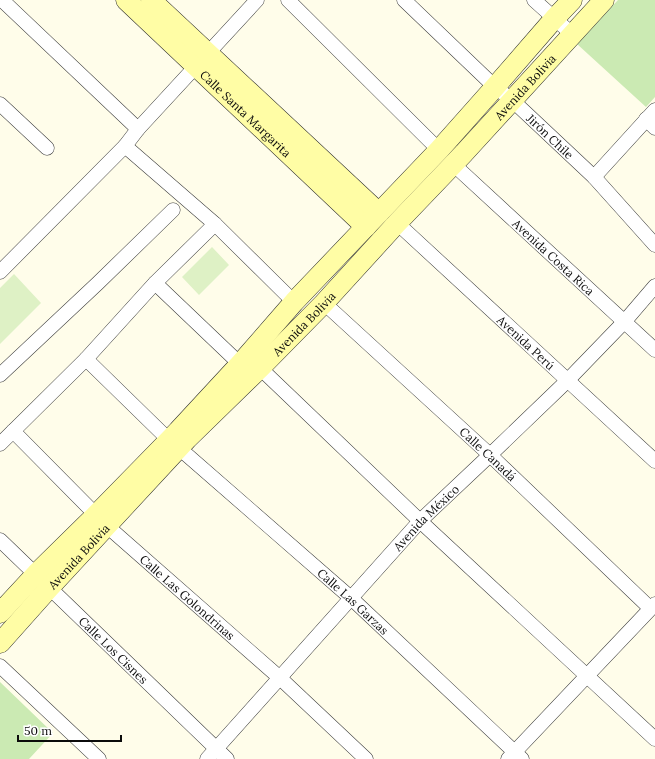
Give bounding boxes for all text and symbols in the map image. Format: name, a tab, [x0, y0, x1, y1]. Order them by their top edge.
street label: Avenida Bolivia	[490, 51, 559, 123]
street label: Calle Santa Margarita	[197, 67, 295, 160]
street label: Jirón Chile	[523, 110, 577, 162]
street label: Avenida Costa Rica	[509, 215, 598, 298]
street label: Avenida Bolivia	[268, 288, 338, 359]
street label: Avenida Perú	[494, 311, 558, 373]
street label: Calle Canadá	[457, 424, 520, 484]
street label: Avenida México	[389, 481, 462, 554]
street label: Avenida Bolivia	[44, 520, 112, 593]
street label: Calle Las Golondrinas	[137, 551, 239, 643]
street label: Calle Las Garzas	[314, 565, 392, 638]
street label: Calle Los Cisnes	[76, 613, 152, 687]
scale bar	[18, 717, 121, 743]
text: 50 m	[24, 723, 52, 738]

